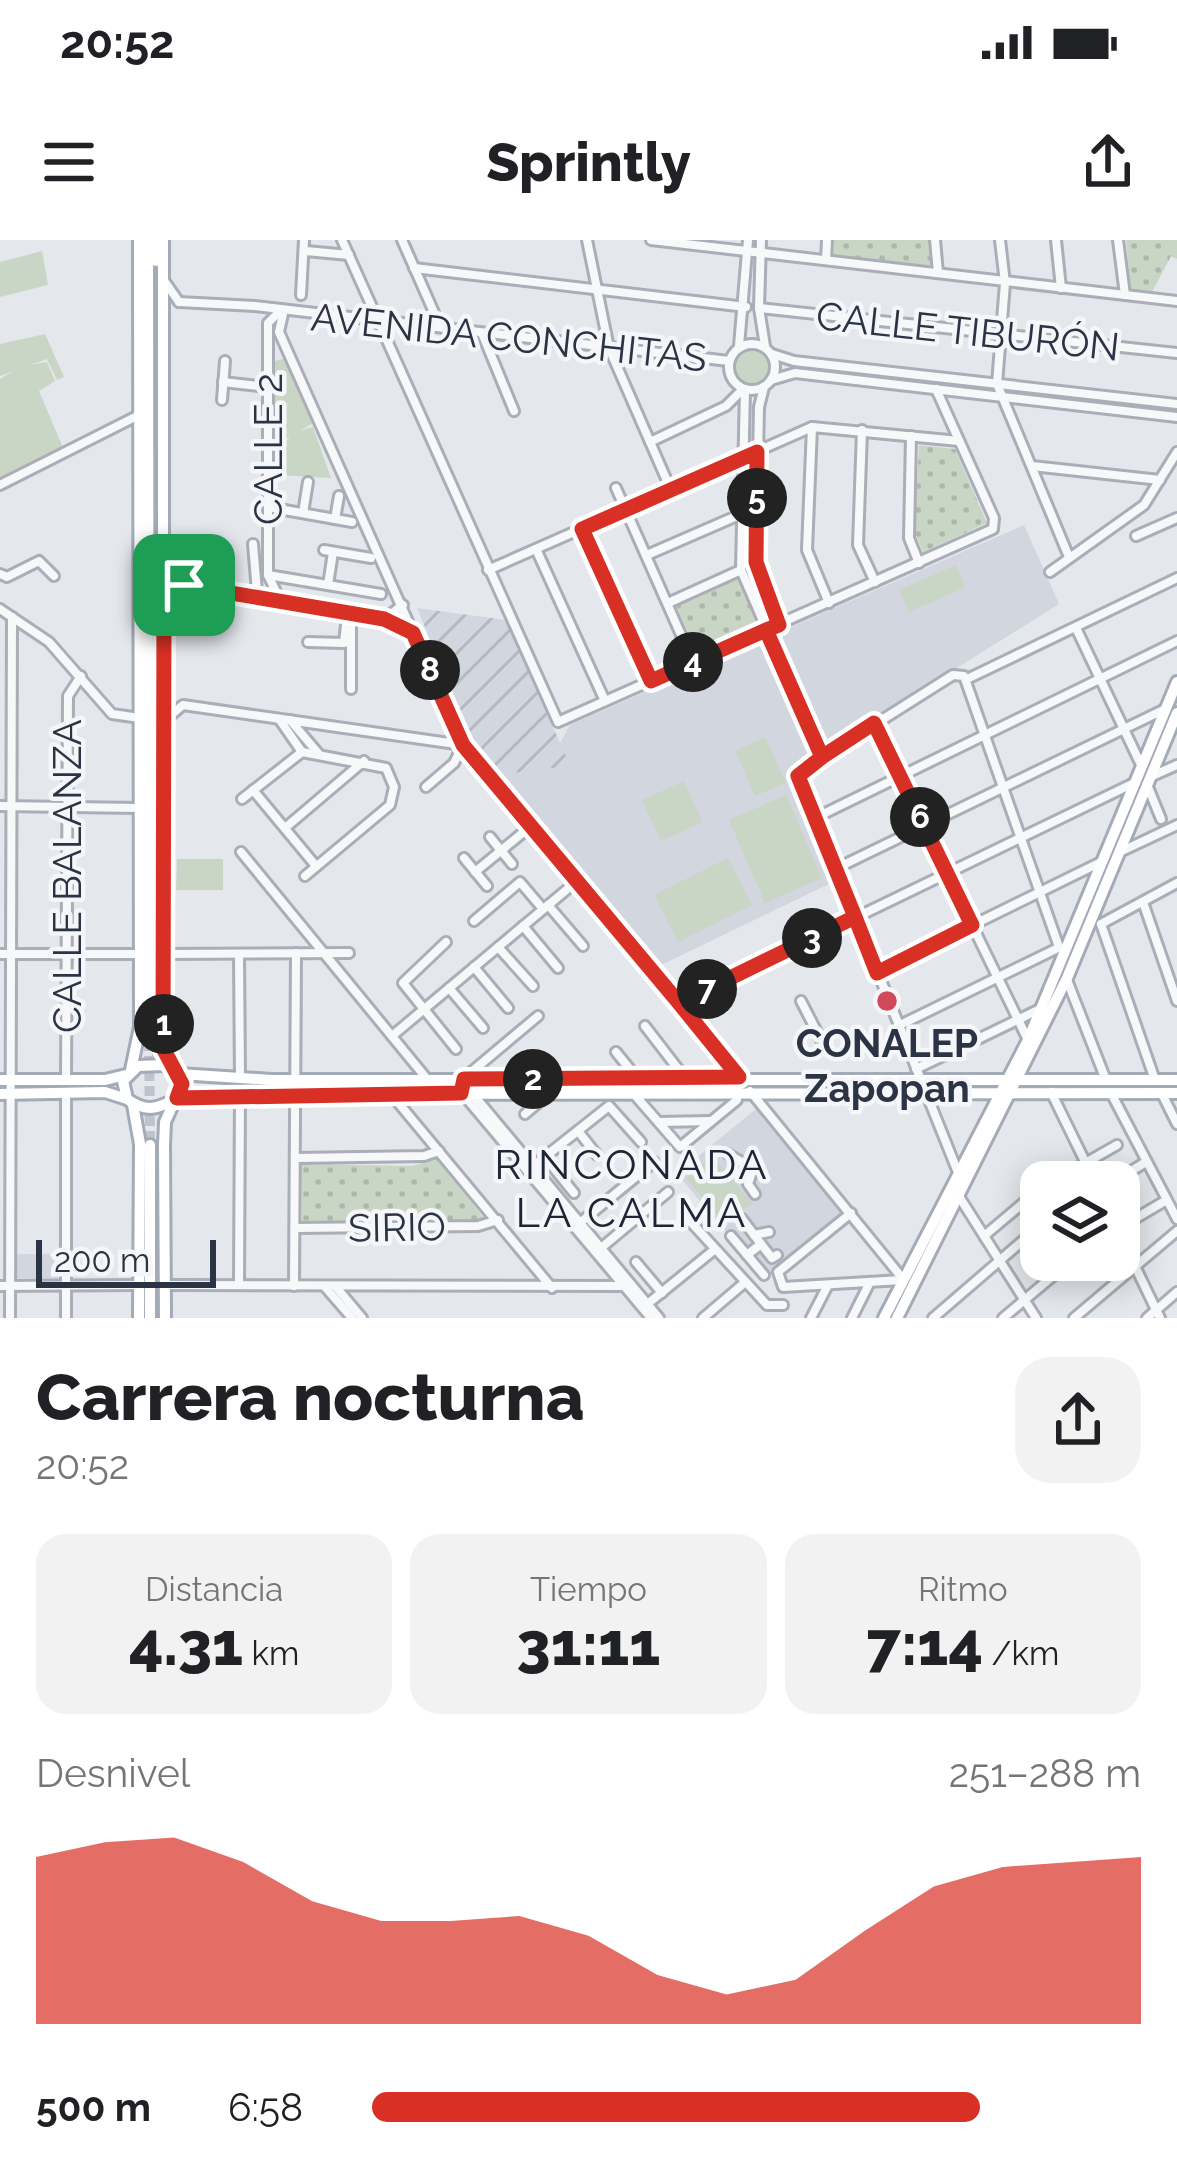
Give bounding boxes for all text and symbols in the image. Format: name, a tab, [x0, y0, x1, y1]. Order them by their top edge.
text: 20:52	[60, 16, 174, 69]
icon: menu	[36, 129, 102, 195]
icon: share	[1075, 129, 1141, 195]
text: Sprintly	[486, 130, 691, 194]
street label: CALLE TIBURÓN	[814, 292, 1122, 370]
street label: AVENIDA CONCHITAS	[309, 293, 709, 381]
street label: CALLE 2	[245, 373, 291, 525]
pin: 5	[727, 468, 787, 528]
text: 5	[748, 478, 766, 517]
pin	[133, 534, 235, 636]
icon: arrive	[151, 552, 217, 618]
pin: 4	[663, 632, 723, 692]
pin: 8	[400, 640, 460, 700]
text: 4	[684, 642, 702, 681]
text: 8	[420, 650, 440, 689]
street label: CALLE BALANZA	[44, 719, 90, 1033]
pin: 6	[890, 787, 950, 847]
text: 6	[910, 797, 930, 836]
pin: 3	[782, 908, 842, 968]
text: 3	[803, 918, 821, 957]
pin: 7	[677, 959, 737, 1019]
text: 7	[698, 969, 716, 1008]
marker: CONALEP Zapopan	[874, 988, 900, 1014]
pin: 1	[134, 994, 194, 1054]
text: 1	[156, 1004, 172, 1043]
place label: CONALEP Zapopan	[796, 1020, 978, 1111]
pin: 2	[503, 1049, 563, 1109]
text: 2	[524, 1059, 542, 1098]
district label: RINCONADA LA CALMA	[494, 1140, 770, 1237]
map controls	[1020, 1161, 1140, 1281]
button: layers	[1020, 1161, 1140, 1281]
street label: SIRIO	[348, 1203, 446, 1251]
scale bar	[36, 1234, 216, 1287]
text: 200 m	[54, 1241, 150, 1280]
button: share	[1015, 1357, 1141, 1483]
text: Carrera nocturna	[36, 1358, 584, 1435]
text: 20:52	[36, 1442, 129, 1488]
text: Distancia	[145, 1570, 283, 1609]
text: Tiempo	[530, 1570, 647, 1609]
text: Ritmo	[918, 1570, 1008, 1609]
text: 4.31	[129, 1609, 243, 1679]
text: 31:11	[517, 1609, 660, 1679]
text: 7:14	[866, 1609, 983, 1679]
text: km	[243, 1634, 299, 1673]
text: /km	[983, 1634, 1059, 1673]
text: Desnivel	[36, 1750, 190, 1796]
text: 251–288 m	[949, 1750, 1141, 1796]
text: 500 m	[36, 2084, 151, 2130]
text: 6:58	[228, 2084, 303, 2130]

